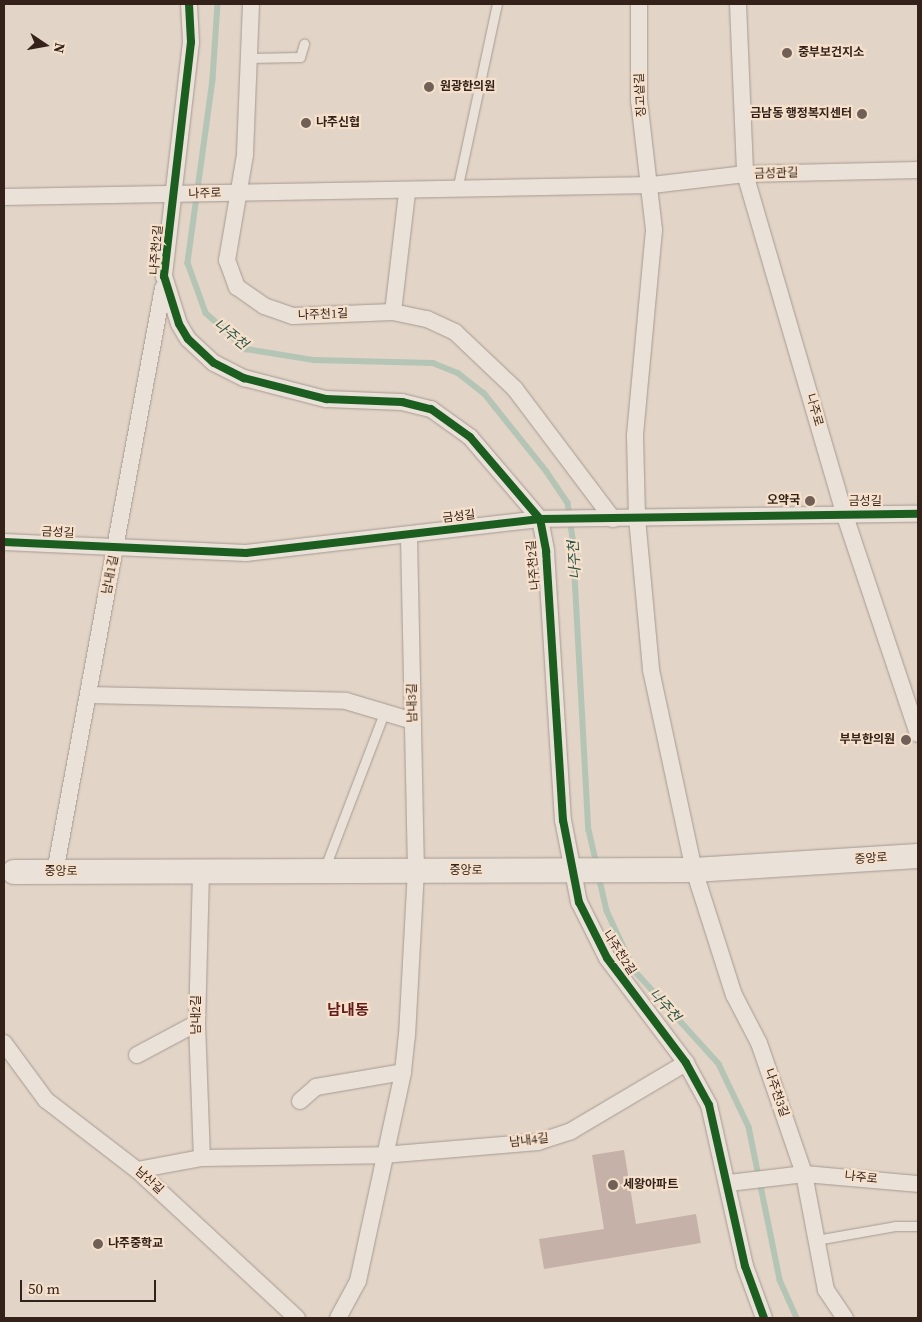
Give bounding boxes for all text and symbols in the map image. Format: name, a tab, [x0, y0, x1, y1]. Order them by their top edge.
north arrow	[20, 20, 70, 70]
text: N	[49, 41, 71, 55]
marker: 중부보건지소	[780, 46, 794, 60]
place label: 중부보건지소	[798, 46, 864, 60]
street label: 징고샅길	[633, 73, 649, 117]
marker: 원광한의원	[422, 80, 436, 94]
place label: 원광한의원	[440, 80, 495, 94]
place label: 금남동 행정복지센터	[750, 107, 852, 121]
marker: 금남동 행정복지센터	[856, 108, 868, 120]
place label: 나주신협	[316, 116, 360, 130]
marker: 나주신협	[300, 117, 312, 129]
street label: 금성관길	[754, 166, 798, 182]
street label: 나주로	[188, 186, 222, 202]
street label: 나주천2길	[148, 224, 166, 276]
street label: 나주천1길	[298, 307, 348, 323]
water label: 나주천	[211, 315, 251, 353]
street label: 나주로	[803, 392, 825, 428]
place label: 오약국	[767, 494, 800, 508]
marker: 오약국	[804, 495, 816, 507]
street label: 금성길	[848, 495, 882, 509]
street label: 금성길	[442, 508, 476, 526]
street label: 금성길	[41, 525, 75, 541]
street label: 나주천2길	[525, 539, 543, 591]
water label: 나주천	[564, 540, 584, 580]
street label: 남내1길	[100, 554, 122, 596]
street label: 남내3길	[405, 683, 421, 723]
place label: 부부한의원	[840, 733, 895, 747]
marker: 부부한의원	[899, 733, 913, 747]
street label: 중앙로	[854, 851, 888, 867]
street label: 중앙로	[449, 864, 483, 878]
street label: 중앙로	[44, 865, 78, 879]
street label: 나주천2길	[599, 928, 639, 978]
water label: 나주천	[646, 985, 684, 1025]
street label: 남내2길	[190, 995, 204, 1035]
district label: 남내동	[327, 1001, 369, 1019]
street label: 나주천3길	[761, 1067, 791, 1119]
street label: 남내4길	[509, 1131, 549, 1151]
street label: 남산길	[132, 1165, 166, 1197]
street label: 나주로	[844, 1169, 878, 1187]
place label: 세왕아파트	[623, 1178, 678, 1192]
marker: 세왕아파트	[607, 1179, 619, 1191]
place label: 나주중학교	[108, 1237, 163, 1251]
marker: 나주중학교	[92, 1238, 104, 1250]
scale bar	[22, 1270, 159, 1302]
text: 50 m	[28, 1278, 60, 1299]

